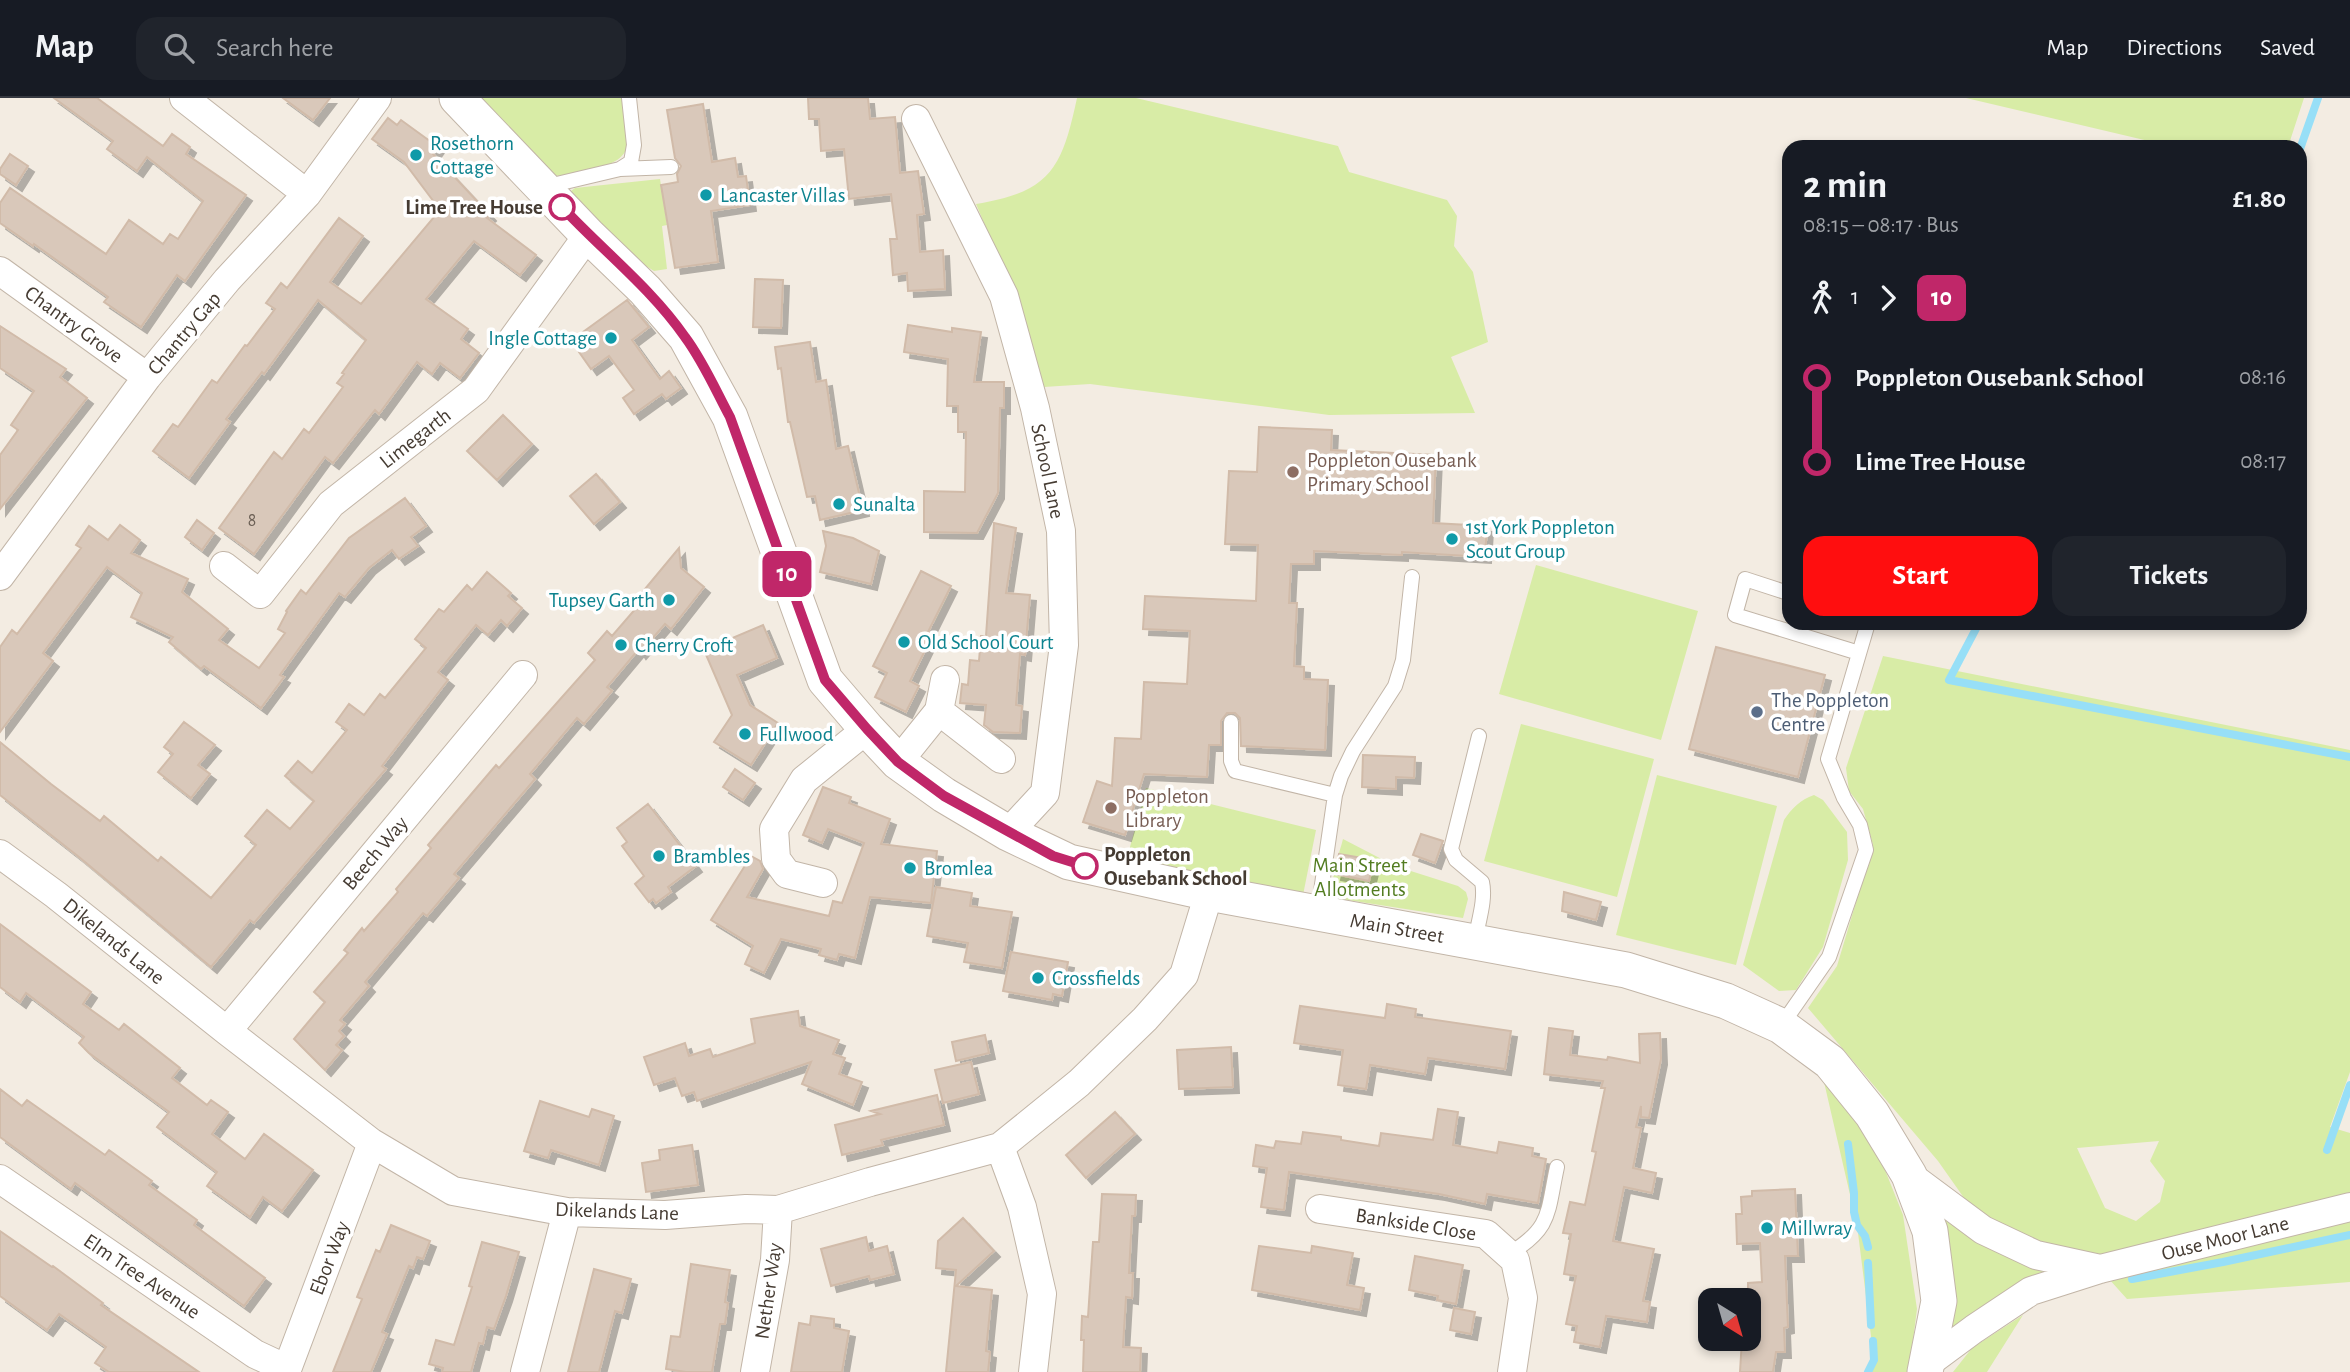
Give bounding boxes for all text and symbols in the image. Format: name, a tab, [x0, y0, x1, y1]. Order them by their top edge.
search box	[136, 17, 626, 80]
icon: search	[160, 29, 198, 67]
text: Map	[35, 31, 94, 64]
text: Search here	[216, 35, 334, 61]
text: Map	[2046, 36, 2088, 60]
text: Directions	[2126, 36, 2222, 60]
text: Saved	[2260, 36, 2315, 60]
place label: Rosethorn Cottage	[430, 133, 514, 178]
marker: Rosethorn Cottage	[408, 147, 424, 163]
text: 2 min	[1803, 167, 1887, 205]
place label: Lancaster Villas	[720, 185, 846, 206]
text: £1.80	[2233, 186, 2286, 212]
marker: Lancaster Villas	[698, 187, 714, 203]
marker: Lime Tree House	[549, 194, 575, 220]
place label: Lime Tree House	[405, 197, 543, 218]
text: 08:15 – 08:17 · Bus	[1803, 214, 1959, 237]
icon: walk	[1803, 279, 1841, 317]
icon: forward	[1869, 279, 1907, 317]
street label: Chantry Grove	[21, 282, 127, 367]
text: 1	[1851, 286, 1859, 309]
text: 10	[1931, 286, 1952, 310]
street label: Chantry Gap	[144, 288, 225, 379]
place label: Ingle Cottage	[488, 328, 597, 349]
marker: Ingle Cottage	[603, 330, 619, 346]
text: Poppleton Ousebank School	[1855, 365, 2144, 391]
text: 08:16	[2239, 366, 2286, 389]
street label: Limegarth	[376, 404, 455, 473]
street label: School Lane	[1027, 422, 1068, 520]
text: Lime Tree House	[1855, 449, 2026, 475]
place label: Poppleton Ousebank Primary School	[1307, 450, 1477, 495]
text: 08:17	[2240, 450, 2286, 473]
marker: Poppleton Ousebank Primary School	[1285, 464, 1301, 480]
place label: Sunalta	[853, 494, 916, 515]
marker: Sunalta	[831, 496, 847, 512]
house number: 8	[248, 512, 256, 530]
place label: 1st York Poppleton Scout Group	[1466, 517, 1615, 562]
marker: 1st York Poppleton Scout Group	[1444, 531, 1460, 547]
button: Start	[1803, 536, 2038, 616]
button: Tickets	[2052, 536, 2286, 616]
line badge: 10	[756, 551, 818, 597]
text: 10	[776, 562, 798, 586]
place label: Tupsey Garth	[549, 590, 655, 611]
marker: Tupsey Garth	[661, 592, 677, 608]
place label: Old School Court	[918, 632, 1054, 653]
marker: Old School Court	[896, 634, 912, 650]
place label: Cherry Croft	[635, 635, 733, 656]
marker: Cherry Croft	[613, 637, 629, 653]
place label: The Poppleton Centre	[1771, 690, 1889, 735]
marker: The Poppleton Centre	[1749, 704, 1765, 720]
place label: Fullwood	[759, 724, 834, 745]
marker: Fullwood	[737, 726, 753, 742]
place label: Poppleton Library	[1125, 786, 1209, 831]
marker: Poppleton Library	[1103, 800, 1119, 816]
street label: Beech Way	[339, 812, 412, 894]
place label: Poppleton Ousebank School	[1104, 844, 1248, 889]
place label: Brambles	[673, 846, 750, 867]
marker: Brambles	[651, 848, 667, 864]
marker: Poppleton Ousebank School	[1072, 853, 1098, 879]
park label: Main Street Allotments	[1313, 855, 1408, 900]
place label: Bromlea	[924, 858, 994, 879]
marker: Bromlea	[902, 860, 918, 876]
street label: Dikelands Lane	[59, 894, 168, 989]
street label: Main Street	[1348, 910, 1446, 947]
place label: Crossfields	[1052, 968, 1140, 989]
marker: Crossfields	[1030, 970, 1046, 986]
street label: Dikelands Lane	[555, 1199, 679, 1224]
street label: Bankside Close	[1354, 1205, 1478, 1244]
street label: Ouse Moor Lane	[2159, 1213, 2291, 1264]
street label: Ebor Way	[306, 1218, 353, 1298]
place label: Millwray	[1781, 1218, 1852, 1239]
marker: Millwray	[1759, 1220, 1775, 1236]
street label: Elm Tree Avenue	[80, 1230, 204, 1323]
street label: Nether Way	[751, 1241, 786, 1341]
north arrow	[1698, 1288, 1760, 1351]
map controls	[1698, 1288, 1761, 1351]

